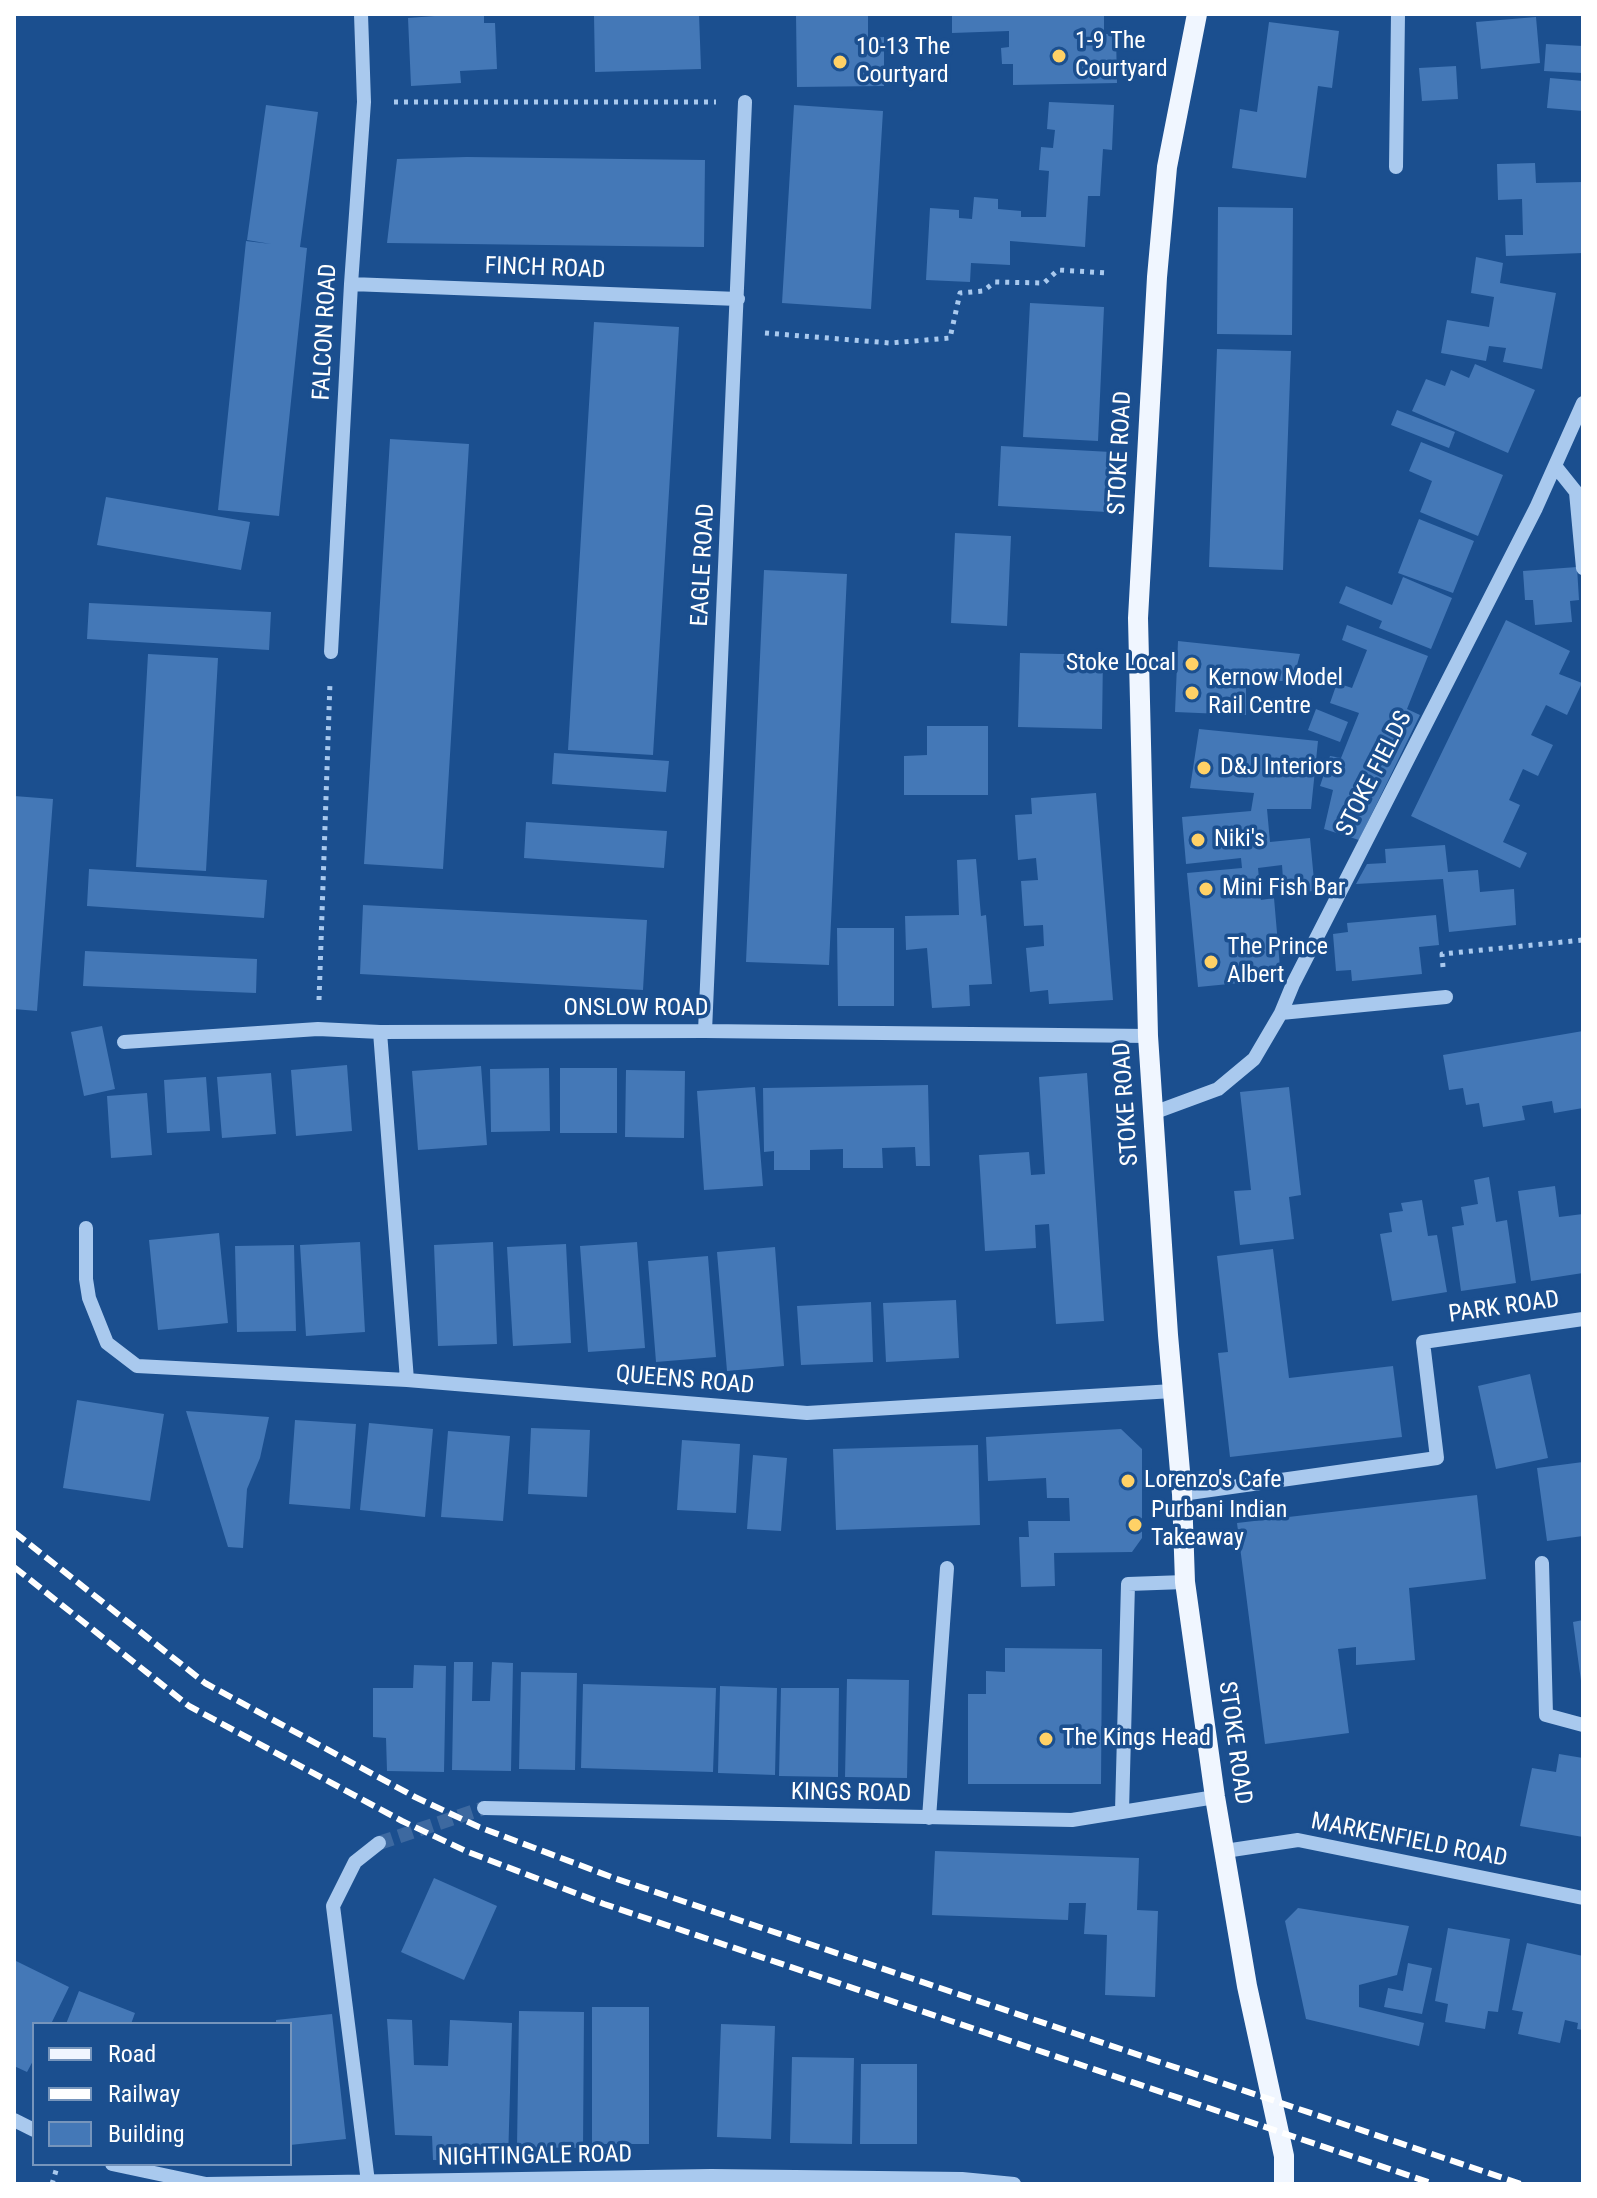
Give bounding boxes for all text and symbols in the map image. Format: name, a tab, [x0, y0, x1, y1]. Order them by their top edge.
place label: 1-9 The Courtyard	[1075, 28, 1168, 84]
place label: 10-13 The Courtyard	[856, 34, 950, 90]
marker: 1-9 The Courtyard	[1050, 47, 1068, 65]
marker: 10-13 The Courtyard	[831, 53, 849, 71]
street label: FINCH ROAD	[484, 252, 606, 286]
street label: FALCON ROAD	[308, 263, 344, 401]
street label: STOKE ROAD	[1103, 390, 1139, 516]
street label: EAGLE ROAD	[686, 503, 722, 627]
place label: Stoke Local	[1066, 650, 1176, 678]
marker: Stoke Local	[1183, 655, 1201, 673]
place label: Kernow Model Rail Centre	[1208, 665, 1343, 721]
marker: Kernow Model Rail Centre	[1183, 684, 1201, 702]
street label: STOKE FIELDS	[1331, 707, 1419, 841]
place label: D&J Interiors	[1220, 754, 1343, 782]
marker: D&J Interiors	[1195, 759, 1213, 777]
place label: Niki's	[1214, 826, 1265, 854]
marker: Niki's	[1189, 831, 1207, 849]
place label: Mini Fish Bar	[1222, 875, 1345, 903]
marker: Mini Fish Bar	[1197, 880, 1215, 898]
place label: The Prince Albert	[1227, 934, 1328, 990]
marker: The Prince Albert	[1202, 953, 1220, 971]
street label: ONSLOW ROAD	[563, 995, 709, 1023]
street label: STOKE ROAD	[1108, 1041, 1146, 1167]
street label: PARK ROAD	[1447, 1286, 1561, 1330]
street label: QUEENS ROAD	[614, 1361, 756, 1401]
place label: Lorenzo's Cafe	[1144, 1467, 1282, 1495]
marker: Lorenzo's Cafe	[1119, 1472, 1137, 1490]
place label: Purbani Indian Takeaway	[1151, 1497, 1287, 1553]
marker: Purbani Indian Takeaway	[1126, 1516, 1144, 1534]
street label: STOKE ROAD	[1211, 1680, 1257, 1806]
place label: The Kings Head	[1062, 1725, 1211, 1753]
marker: The Kings Head	[1037, 1730, 1055, 1748]
street label: KINGS ROAD	[790, 1779, 912, 1809]
street label: MARKENFIELD ROAD	[1308, 1808, 1510, 1874]
legend	[32, 2022, 292, 2166]
text: Road	[108, 2040, 156, 2068]
text: Railway	[108, 2080, 180, 2108]
text: Building	[108, 2120, 185, 2148]
street label: NIGHTINGALE ROAD	[438, 2141, 632, 2173]

